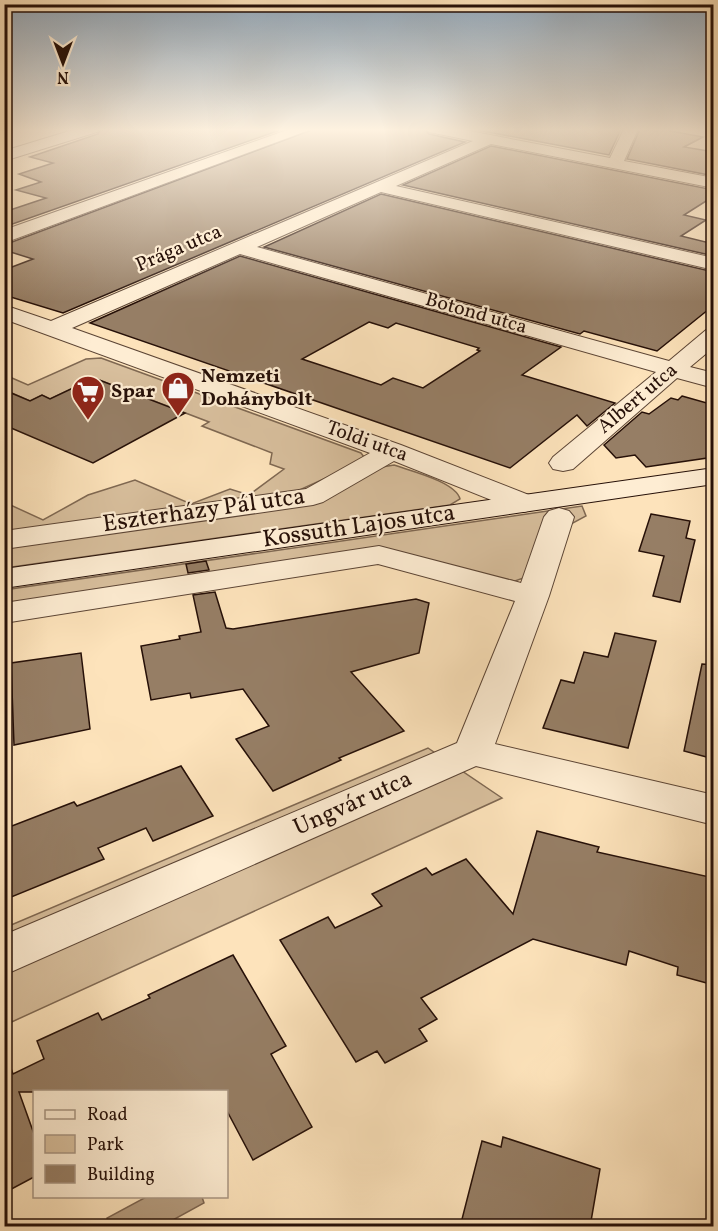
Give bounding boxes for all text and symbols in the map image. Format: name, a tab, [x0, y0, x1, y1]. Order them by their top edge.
north arrow	[33, 33, 93, 93]
text: N	[57, 65, 69, 87]
street label: Prága utca	[132, 218, 226, 280]
street label: Botond utca	[422, 286, 530, 342]
street label: Albert utca	[592, 357, 684, 441]
place label: Nemzeti Dohánybolt	[201, 363, 313, 414]
shop icon: Nemzeti Dohánybolt	[160, 370, 196, 417]
supermarket icon: Spar	[70, 374, 106, 421]
place label: Spar	[111, 378, 156, 406]
street label: Toldi utca	[322, 414, 412, 470]
street label: Eszterházy Pál utca	[101, 480, 307, 542]
street label: Kossuth Lajos utca	[261, 497, 457, 557]
street label: Ungvár utca	[288, 763, 418, 845]
legend	[33, 1090, 228, 1198]
text: Road	[87, 1103, 128, 1128]
text: Park	[87, 1133, 124, 1158]
text: Building	[87, 1163, 155, 1188]

